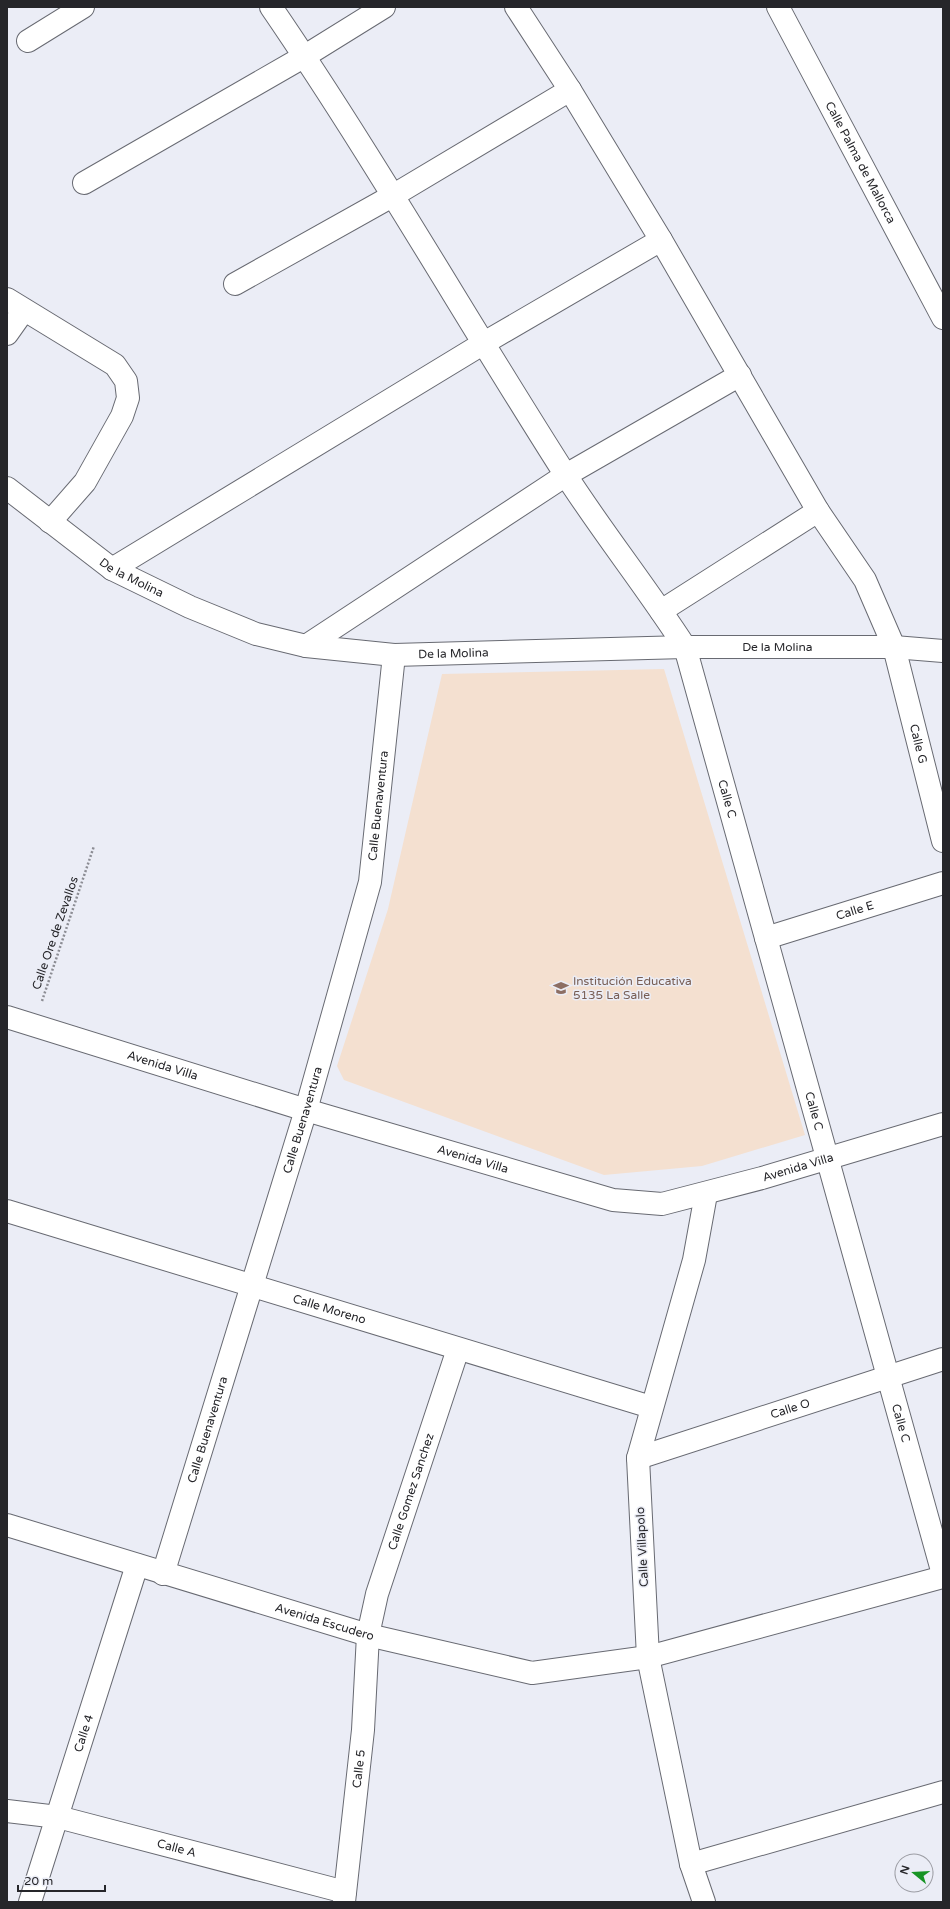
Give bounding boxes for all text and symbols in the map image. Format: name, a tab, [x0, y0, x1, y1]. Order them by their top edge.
street label: Calle Palma de Mallorca	[822, 99, 899, 226]
street label: De la Molina	[97, 555, 166, 600]
street label: De la Molina	[742, 640, 813, 654]
street label: De la Molina	[418, 645, 489, 661]
street label: Calle G	[907, 723, 930, 765]
street label: Calle Buenaventura	[365, 750, 391, 862]
street label: Calle C	[715, 778, 739, 820]
street label: Calle Ore de Zevallos	[29, 874, 81, 991]
street label: Calle E	[834, 898, 876, 923]
place label: Institución Educativa 5135 La Salle	[573, 974, 692, 1002]
school or university icon: Institución Educativa 5135 La Salle	[552, 979, 570, 997]
street label: Avenida Villa	[126, 1048, 200, 1083]
street label: Calle Buenaventura	[280, 1065, 325, 1175]
street label: Calle C	[802, 1090, 826, 1132]
street label: Avenida Villa	[436, 1142, 510, 1176]
street label: Avenida Villa	[761, 1150, 835, 1184]
street label: Calle Moreno	[291, 1291, 368, 1327]
street label: Calle Buenaventura	[184, 1375, 230, 1485]
street label: Calle O	[769, 1396, 812, 1422]
street label: Calle C	[889, 1402, 913, 1444]
street label: Calle Gomez Sanchez	[385, 1431, 437, 1552]
street label: Calle Villapolo	[633, 1507, 651, 1587]
street label: Avenida Escudero	[273, 1600, 375, 1643]
street label: Calle 4	[71, 1712, 96, 1754]
street label: Calle 5	[350, 1749, 368, 1789]
street label: Calle A	[156, 1836, 198, 1860]
north arrow	[894, 1853, 934, 1893]
text: N	[897, 1864, 913, 1876]
scale bar	[18, 1867, 105, 1893]
text: 20 m	[24, 1874, 53, 1888]

